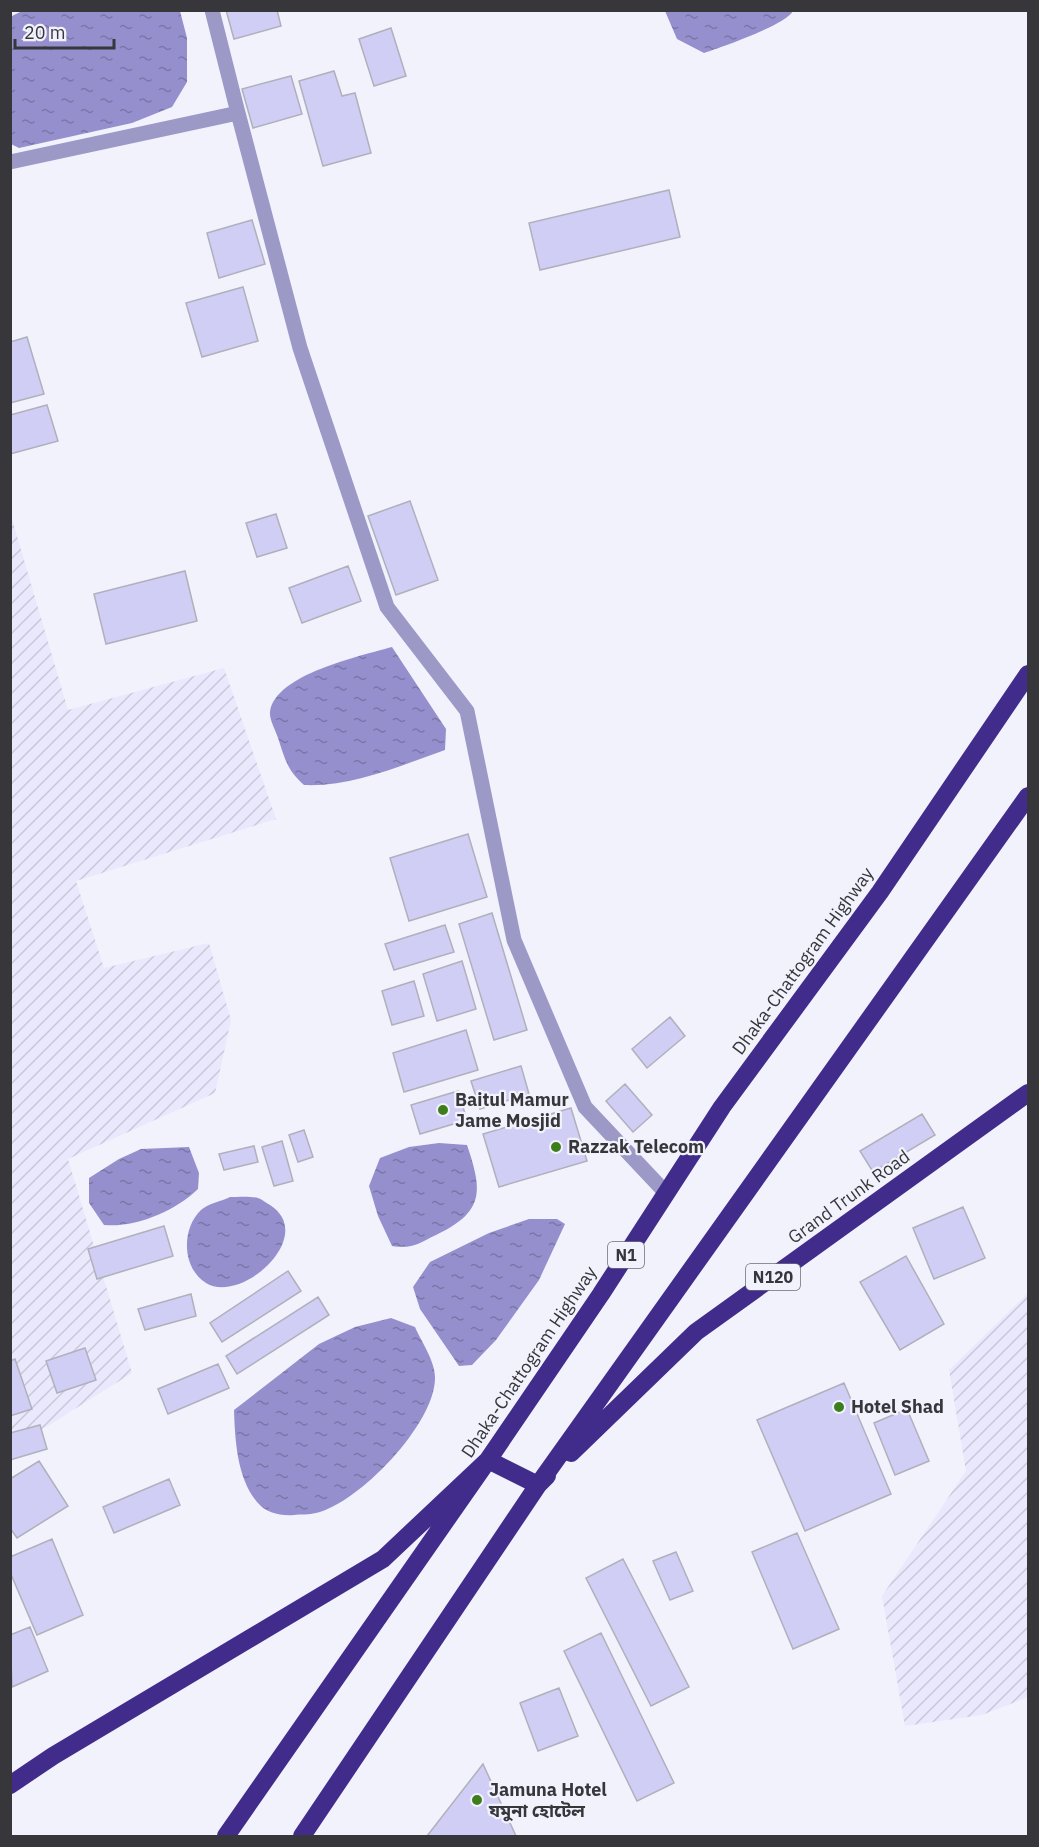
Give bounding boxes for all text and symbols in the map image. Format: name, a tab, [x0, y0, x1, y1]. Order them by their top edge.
scale bar	[15, 12, 114, 50]
text: 20 m	[24, 21, 66, 44]
street label: Dhaka-Chattogram Highway	[727, 862, 878, 1059]
place label: Baitul Mamur Jame Mosjid	[455, 1088, 569, 1132]
marker: Baitul Mamur Jame Mosjid	[436, 1103, 450, 1117]
place label: Razzak Telecom	[568, 1135, 704, 1158]
marker: Razzak Telecom	[549, 1140, 563, 1154]
street label: Grand Trunk Road	[783, 1145, 914, 1249]
road number: N1	[608, 1242, 644, 1268]
street label: Dhaka-Chattogram Highway	[456, 1261, 601, 1462]
road number: N120	[746, 1264, 800, 1290]
place label: Hotel Shad	[851, 1395, 944, 1418]
marker: Hotel Shad	[832, 1400, 846, 1414]
place label: Jamuna Hotel যমুনা হোটেল	[488, 1778, 607, 1822]
marker: Jamuna Hotel যমুনা হোটেল	[470, 1793, 484, 1807]

